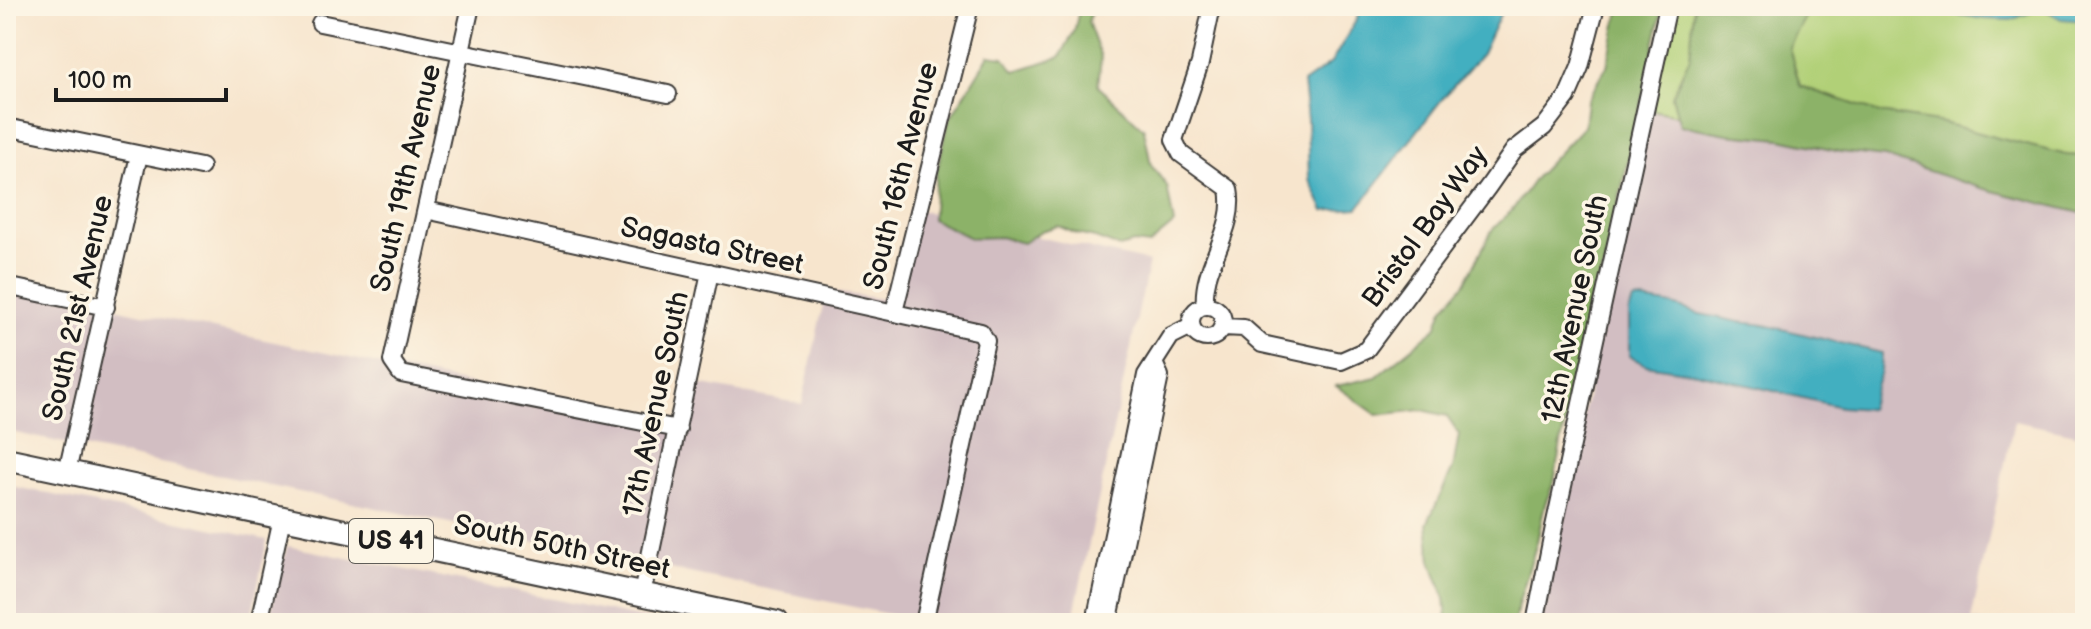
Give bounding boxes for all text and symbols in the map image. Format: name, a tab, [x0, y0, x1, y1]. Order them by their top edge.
scale bar	[56, 52, 226, 102]
street label: South 16th Avenue	[857, 59, 945, 293]
street label: South 19th Avenue	[364, 61, 448, 295]
text: 100 m	[68, 66, 132, 95]
street label: Bristol Bay Way	[1355, 139, 1495, 314]
street label: South 21st Avenue	[36, 192, 120, 424]
street label: 12th Avenue South	[1535, 192, 1615, 426]
street label: Sagasta Street	[618, 211, 807, 282]
street label: 17th Avenue South	[616, 288, 696, 520]
street label: South 50th Street	[451, 508, 674, 586]
road number: US 41	[349, 519, 433, 563]

